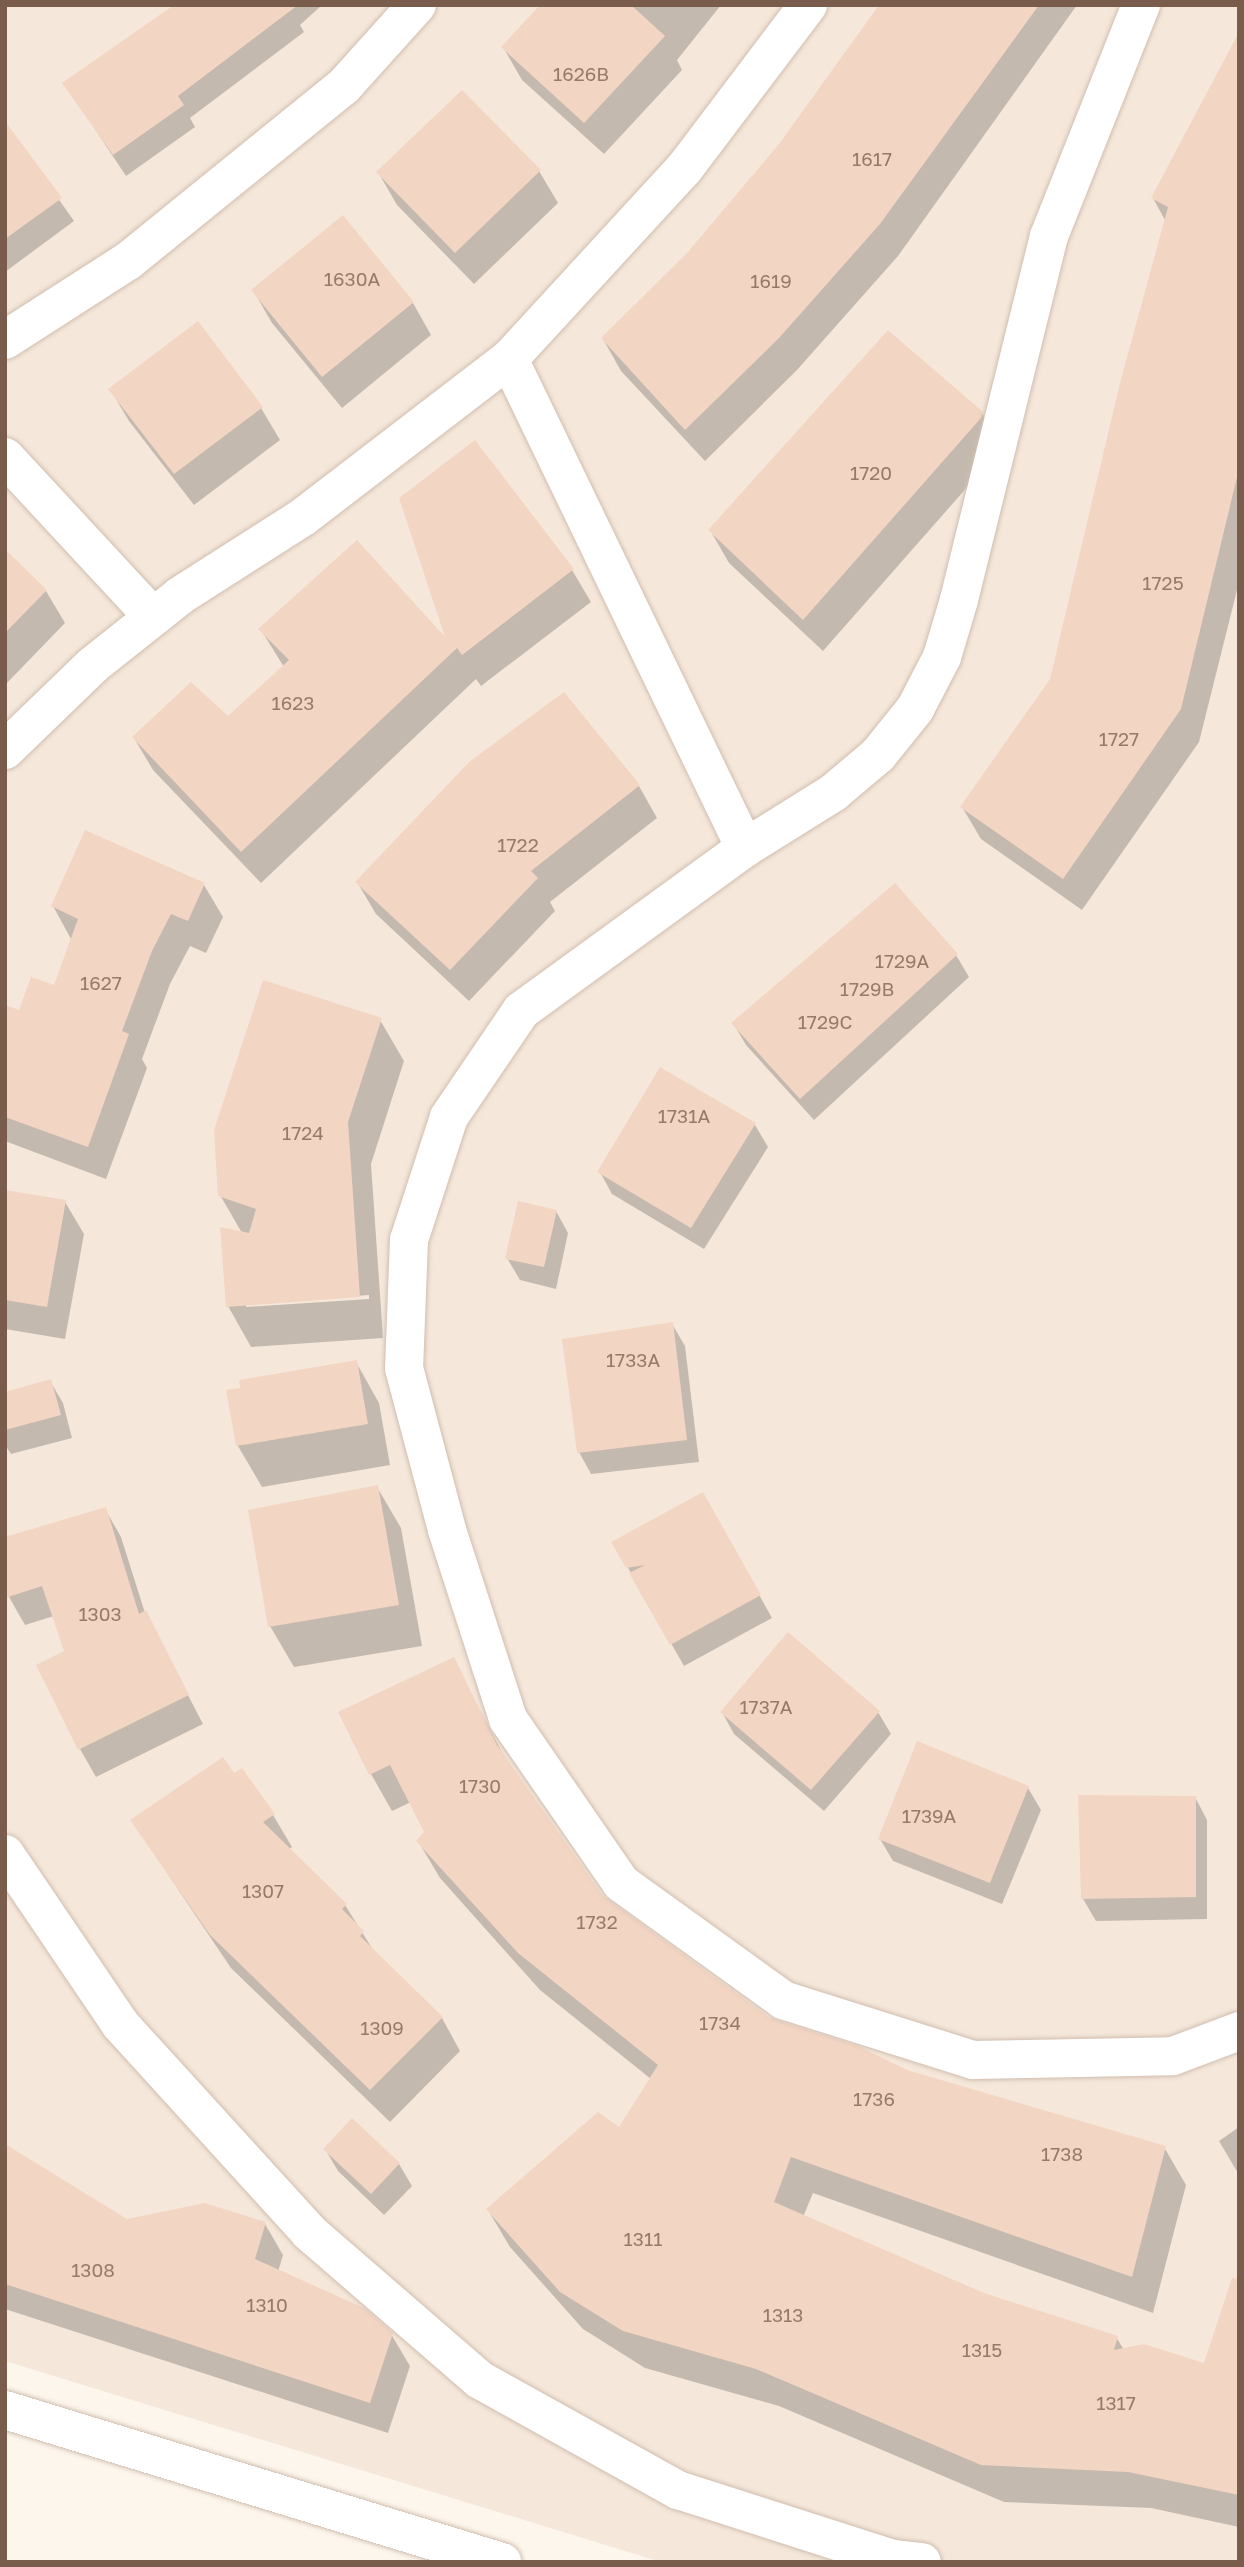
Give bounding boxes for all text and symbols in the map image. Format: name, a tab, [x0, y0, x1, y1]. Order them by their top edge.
house number: 1626B	[553, 63, 609, 85]
house number: 1617	[852, 148, 892, 170]
house number: 1630A	[324, 268, 380, 290]
house number: 1619	[750, 270, 792, 292]
house number: 1720	[850, 462, 892, 484]
house number: 1725	[1142, 572, 1184, 594]
house number: 1623	[272, 692, 314, 714]
house number: 1727	[1099, 728, 1139, 750]
house number: 1722	[497, 834, 539, 856]
house number: 1729A	[875, 950, 929, 972]
house number: 1627	[80, 972, 122, 994]
house number: 1729B	[840, 978, 894, 1000]
house number: 1729C	[798, 1011, 852, 1033]
house number: 1731A	[658, 1105, 710, 1127]
house number: 1724	[282, 1122, 324, 1144]
house number: 1733A	[606, 1349, 660, 1371]
house number: 1303	[78, 1603, 122, 1625]
house number: 1737A	[739, 1696, 793, 1718]
house number: 1730	[459, 1775, 501, 1797]
house number: 1739A	[902, 1805, 956, 1827]
house number: 1307	[242, 1880, 284, 1902]
house number: 1732	[576, 1911, 618, 1933]
house number: 1734	[699, 2012, 741, 2034]
house number: 1309	[360, 2017, 404, 2039]
house number: 1736	[853, 2088, 895, 2110]
house number: 1738	[1041, 2143, 1083, 2165]
house number: 1311	[624, 2228, 662, 2250]
house number: 1308	[71, 2259, 115, 2281]
house number: 1310	[246, 2294, 288, 2316]
house number: 1313	[763, 2304, 803, 2326]
house number: 1315	[962, 2339, 1002, 2361]
house number: 1317	[1096, 2392, 1136, 2414]

